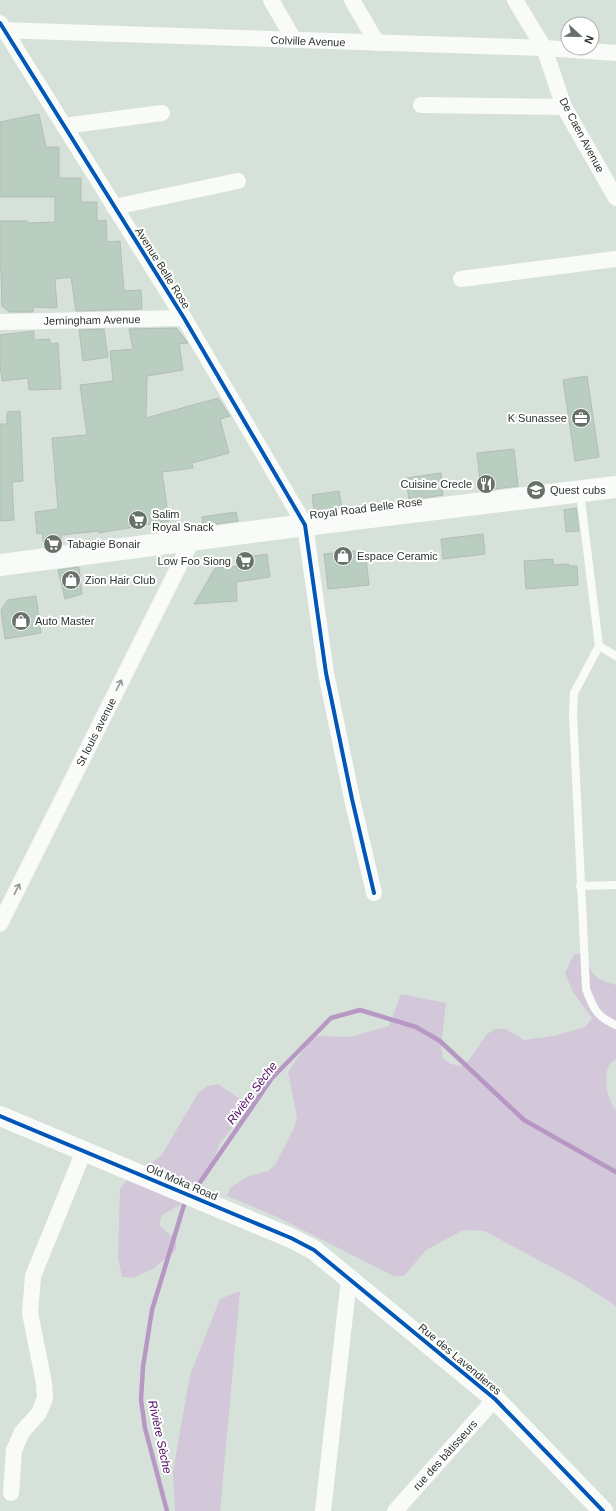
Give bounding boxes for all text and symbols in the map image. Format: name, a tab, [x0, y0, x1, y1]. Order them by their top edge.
north arrow	[560, 16, 600, 56]
street label: Colville Avenue	[270, 34, 346, 48]
text: N	[582, 34, 596, 46]
street label: De Caen Avenue	[557, 96, 607, 174]
street label: Avenue Belle Rose	[133, 225, 193, 311]
street label: Jerningham Avenue	[43, 313, 141, 327]
office icon: K Sunassee	[570, 407, 592, 429]
place label: K Sunassee	[508, 412, 567, 424]
restaurant icon: Cuisine Crecle	[475, 473, 497, 495]
place label: Cuisine Crecle	[400, 478, 472, 490]
school or university icon: Quest cubs	[525, 479, 547, 501]
place label: Quest cubs	[550, 484, 606, 496]
street label: Royal Road Belle Rose	[309, 495, 423, 521]
place label: Salim Royal Snack	[152, 508, 214, 533]
supermarket icon: Salim Royal Snack	[127, 509, 149, 531]
supermarket icon: Tabagie Bonair	[42, 533, 64, 555]
place label: Tabagie Bonair	[67, 538, 141, 550]
shop icon: Espace Ceramic	[332, 545, 354, 567]
supermarket icon: Low Foo Siong	[234, 550, 256, 572]
place label: Espace Ceramic	[357, 550, 438, 562]
place label: Low Foo Siong	[158, 555, 231, 567]
shop icon: Zion Hair Club	[60, 569, 82, 591]
place label: Zion Hair Club	[85, 574, 155, 586]
shop icon: Auto Master	[10, 610, 32, 632]
place label: Auto Master	[35, 615, 95, 627]
one-way arrow	[116, 679, 123, 691]
street label: St louis avenue	[74, 696, 118, 768]
one-way arrow	[14, 883, 22, 895]
water label: Rivière Sèche	[224, 1059, 280, 1127]
street label: Old Moka Road	[144, 1162, 220, 1202]
street label: Rue des Lavendieres	[416, 1321, 504, 1397]
water label: Rivière Sèche	[145, 1399, 175, 1475]
street label: rue des bâtisseurs	[410, 1417, 480, 1492]

